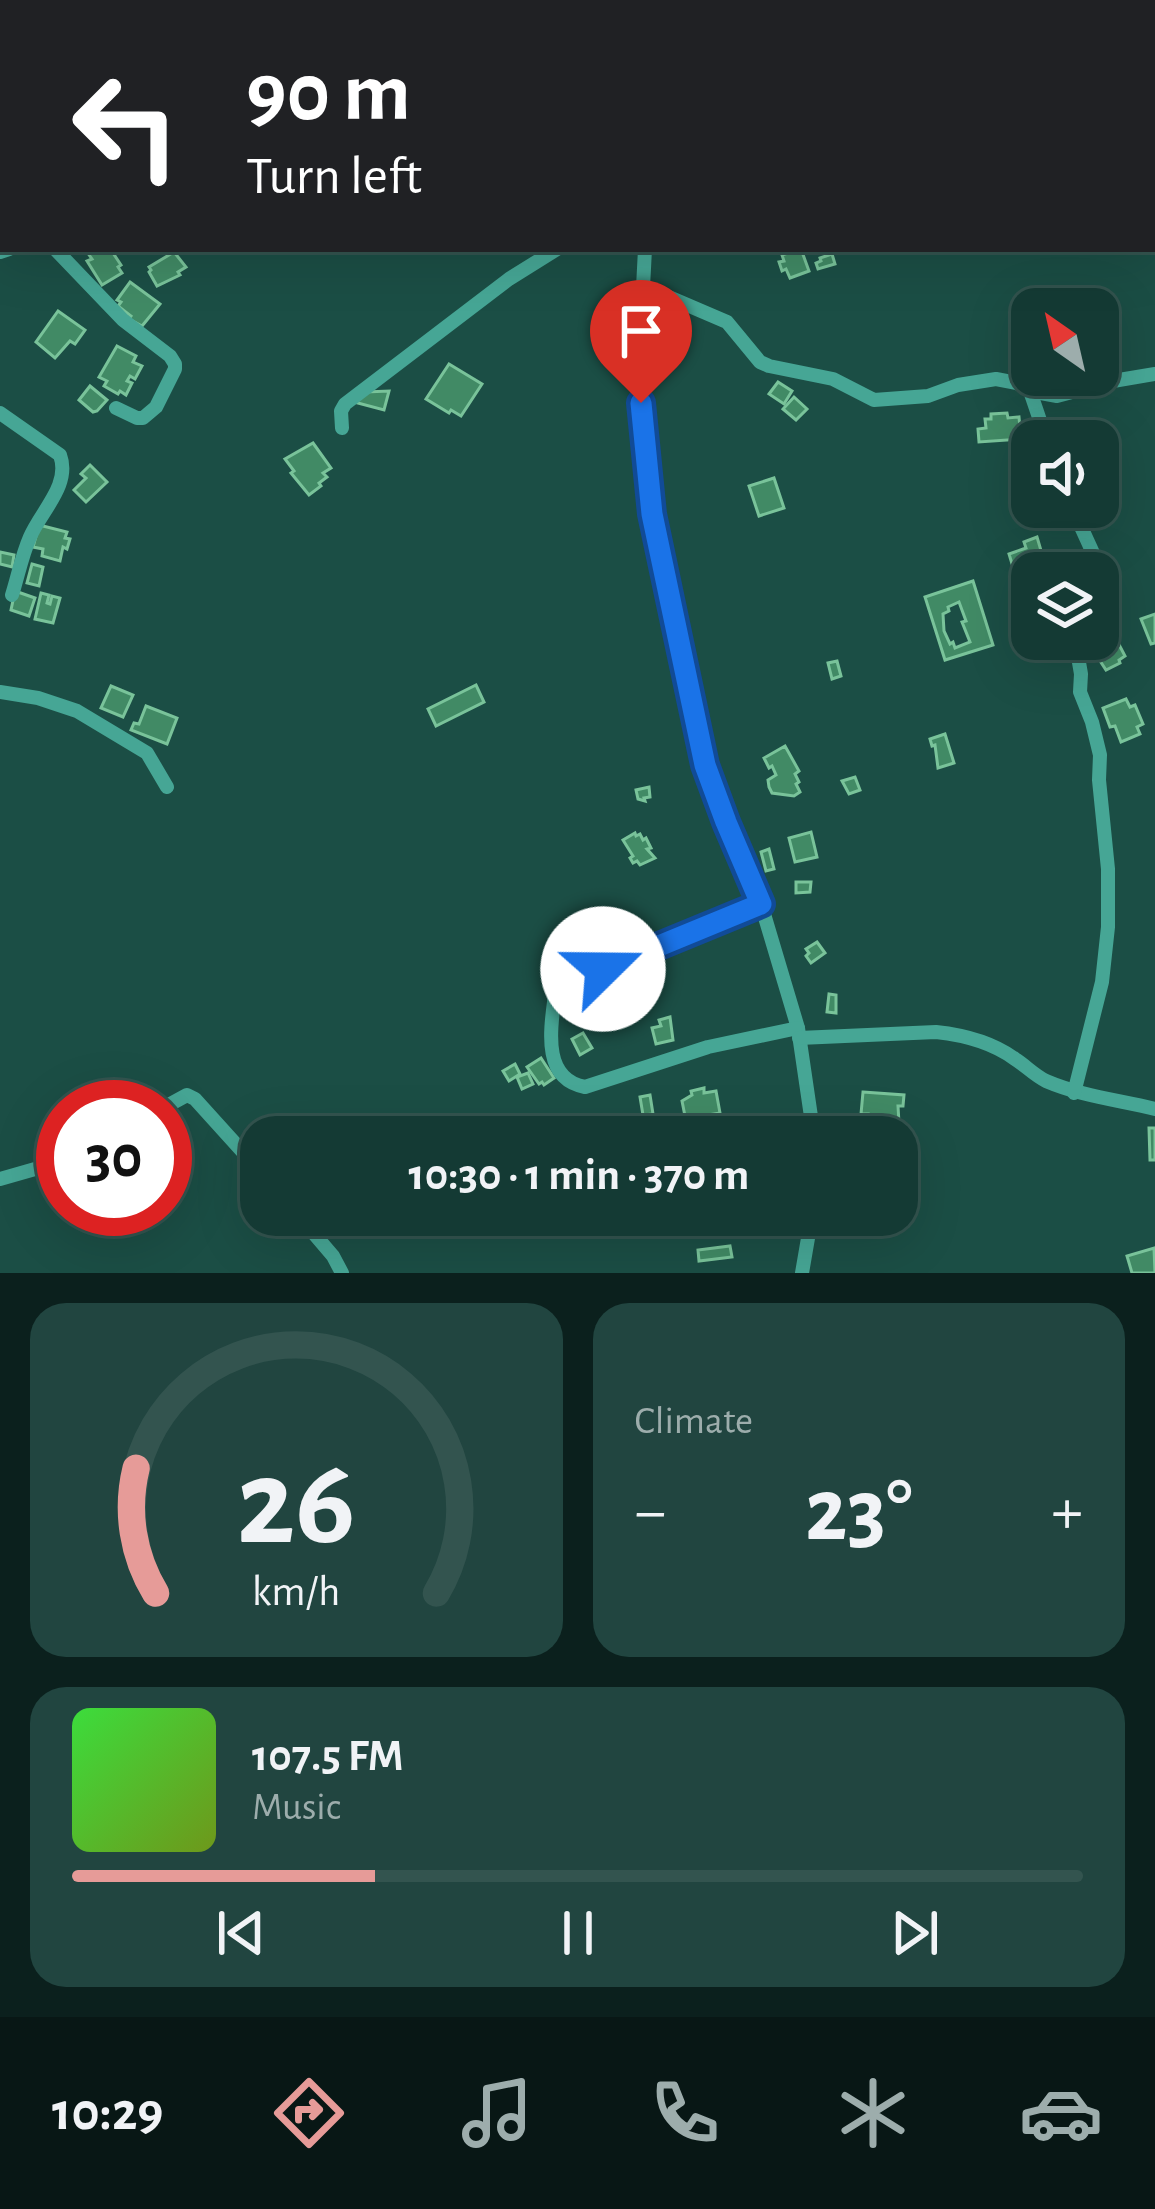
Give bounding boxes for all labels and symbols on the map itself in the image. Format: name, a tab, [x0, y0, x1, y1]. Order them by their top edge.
pin	[590, 280, 692, 403]
north arrow	[1011, 288, 1119, 396]
position arrow	[540, 906, 666, 1032]
speed limit sign: 30	[36, 1080, 192, 1236]

